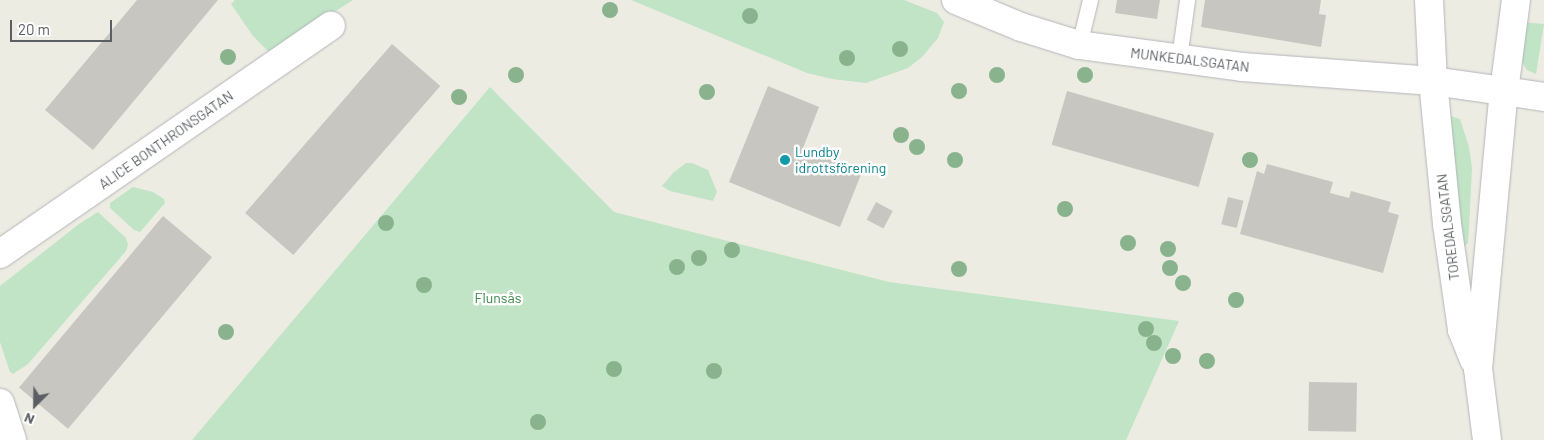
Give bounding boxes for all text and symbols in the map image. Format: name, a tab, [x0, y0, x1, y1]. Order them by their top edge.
scale bar	[12, 10, 115, 42]
text: 20 m	[18, 20, 50, 38]
street label: MUNKEDALSGATAN	[1130, 44, 1250, 76]
street label: ALICE BONTHRONSGATAN	[96, 87, 236, 193]
place label: Lundby idrottsförening	[795, 144, 886, 176]
marker: Lundby idrottsförening	[779, 154, 791, 166]
street label: TOREDALSGATAN	[1433, 173, 1463, 281]
park label: Flunsås	[475, 290, 521, 306]
north arrow	[10, 380, 60, 430]
text: N	[21, 410, 37, 429]

